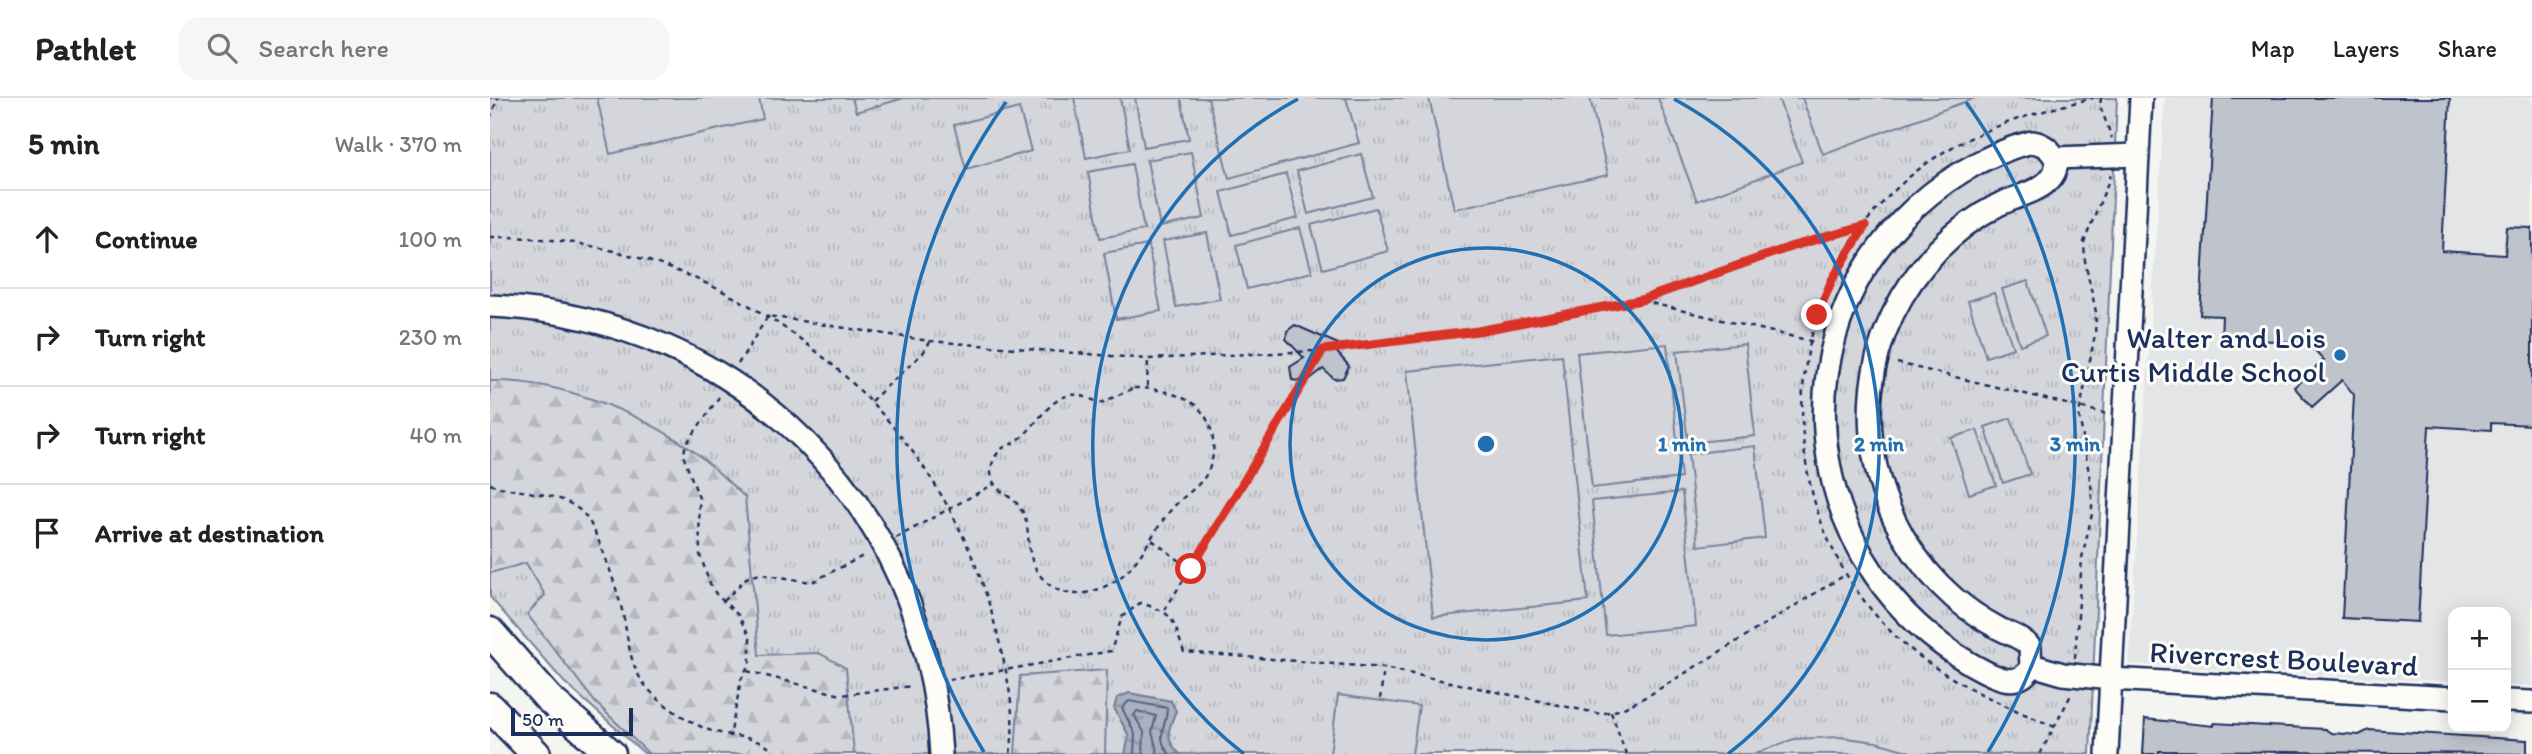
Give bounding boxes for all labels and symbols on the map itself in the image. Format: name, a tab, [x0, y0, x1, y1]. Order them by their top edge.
route end	[1801, 299, 1832, 330]
place label: Walter and Lois Curtis Middle School	[2061, 319, 2327, 390]
marker: Walter and Lois Curtis Middle School	[2332, 347, 2348, 363]
text: 1 min	[1658, 431, 1707, 456]
text: 2 min	[1854, 431, 1905, 456]
text: 3 min	[2050, 431, 2101, 456]
centre of rings	[1474, 432, 1498, 456]
route start	[1175, 553, 1206, 584]
street label: Rivercrest Boulevard	[2149, 633, 2420, 684]
scale bar	[511, 705, 634, 737]

